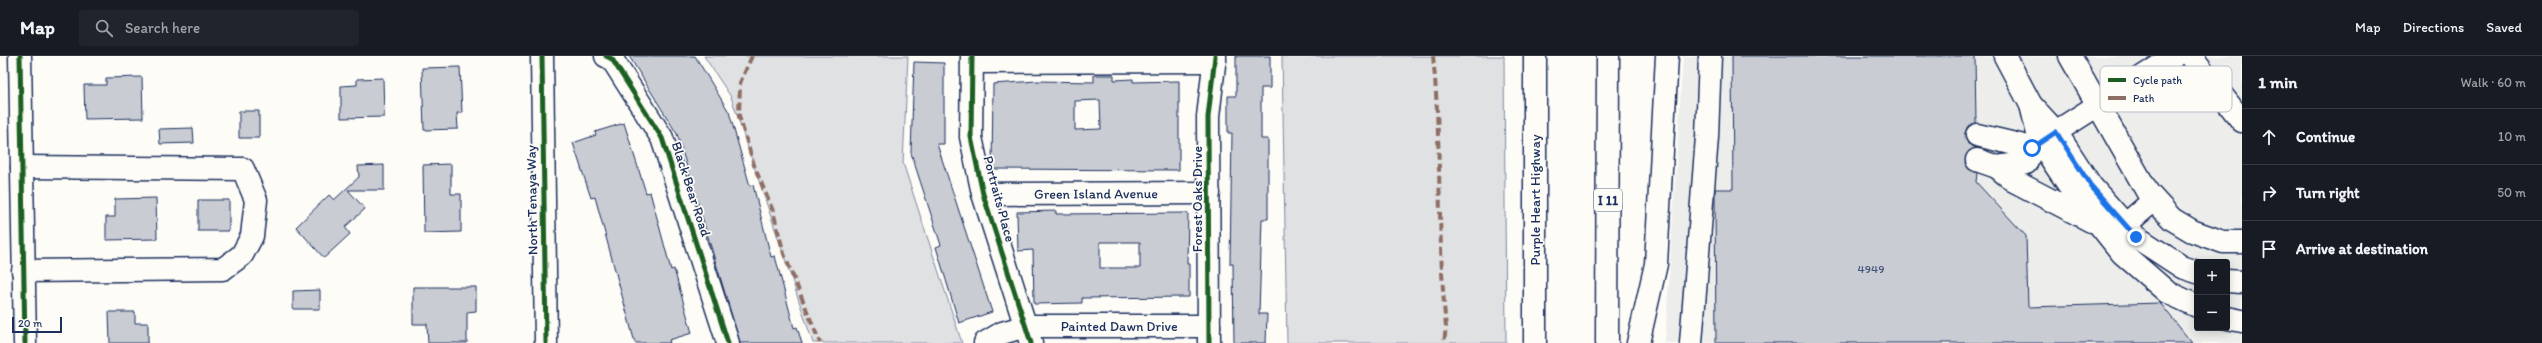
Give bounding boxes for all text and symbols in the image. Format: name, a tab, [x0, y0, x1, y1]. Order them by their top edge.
search box	[79, 10, 359, 46]
text: Map	[20, 16, 55, 39]
icon: search	[93, 17, 115, 39]
text: Search here	[125, 19, 200, 37]
text: Map	[2355, 19, 2381, 36]
text: Directions	[2403, 19, 2464, 36]
text: Saved	[2486, 19, 2522, 36]
legend	[2100, 66, 2232, 112]
text: 1 min	[2258, 72, 2297, 92]
text: Cycle path	[2133, 74, 2182, 87]
text: Walk · 60 m	[2461, 75, 2526, 90]
text: Path	[2133, 92, 2155, 105]
icon: ahead	[2258, 126, 2280, 148]
text: Continue	[2296, 128, 2355, 146]
text: 10 m	[2498, 129, 2526, 144]
street label: Purple Heart Highway	[1527, 134, 1544, 266]
street label: Black Bear Road	[668, 139, 714, 239]
route start	[2023, 139, 2041, 157]
street label: North Tenaya Way	[523, 144, 541, 255]
street label: Forest Oaks Drive	[1189, 145, 1206, 252]
street label: Portraits Place	[979, 154, 1019, 244]
icon: right	[2258, 182, 2280, 204]
text: Turn right	[2296, 184, 2360, 202]
street label: Green Island Avenue	[1034, 185, 1158, 202]
text: 50 m	[2497, 185, 2526, 200]
road number: I 11	[1594, 189, 1622, 211]
route end	[2127, 228, 2145, 246]
icon: arrive	[2258, 238, 2280, 260]
text: Arrive at destination	[2296, 240, 2428, 258]
map controls	[2194, 259, 2230, 331]
button: +	[2194, 259, 2230, 295]
house number: 4949	[1858, 262, 1884, 276]
button: −	[2194, 295, 2230, 331]
scale bar	[12, 315, 62, 334]
text: 20 m	[18, 317, 42, 330]
street label: Painted Dawn Drive	[1061, 318, 1178, 335]

